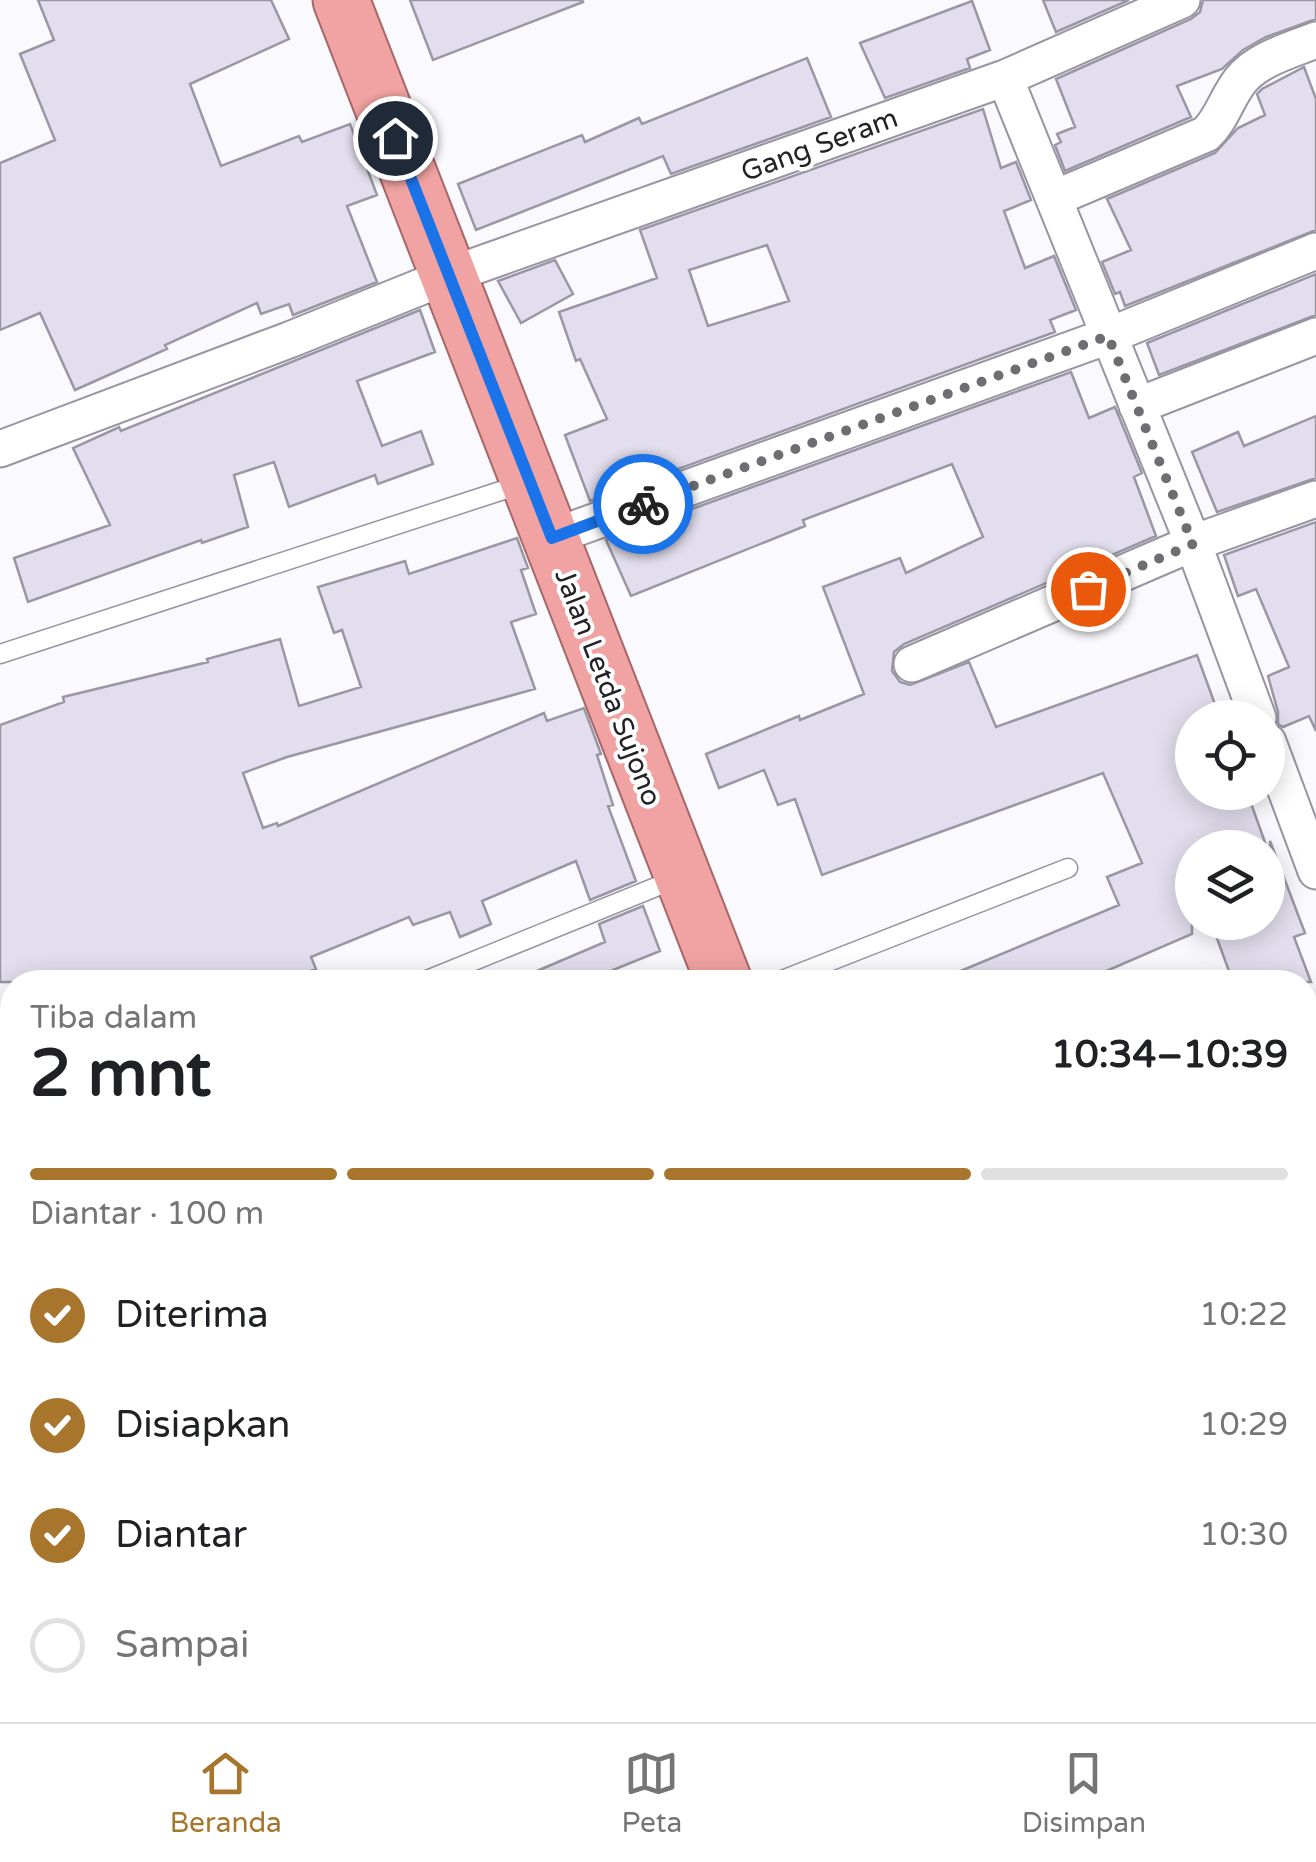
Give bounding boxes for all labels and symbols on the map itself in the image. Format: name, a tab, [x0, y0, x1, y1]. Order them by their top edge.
pin	[353, 96, 438, 181]
street label: Gang Seram	[736, 101, 902, 189]
courier	[593, 454, 693, 554]
pin	[1046, 547, 1131, 632]
street label: Jalan Letda Sujono	[547, 564, 669, 811]

